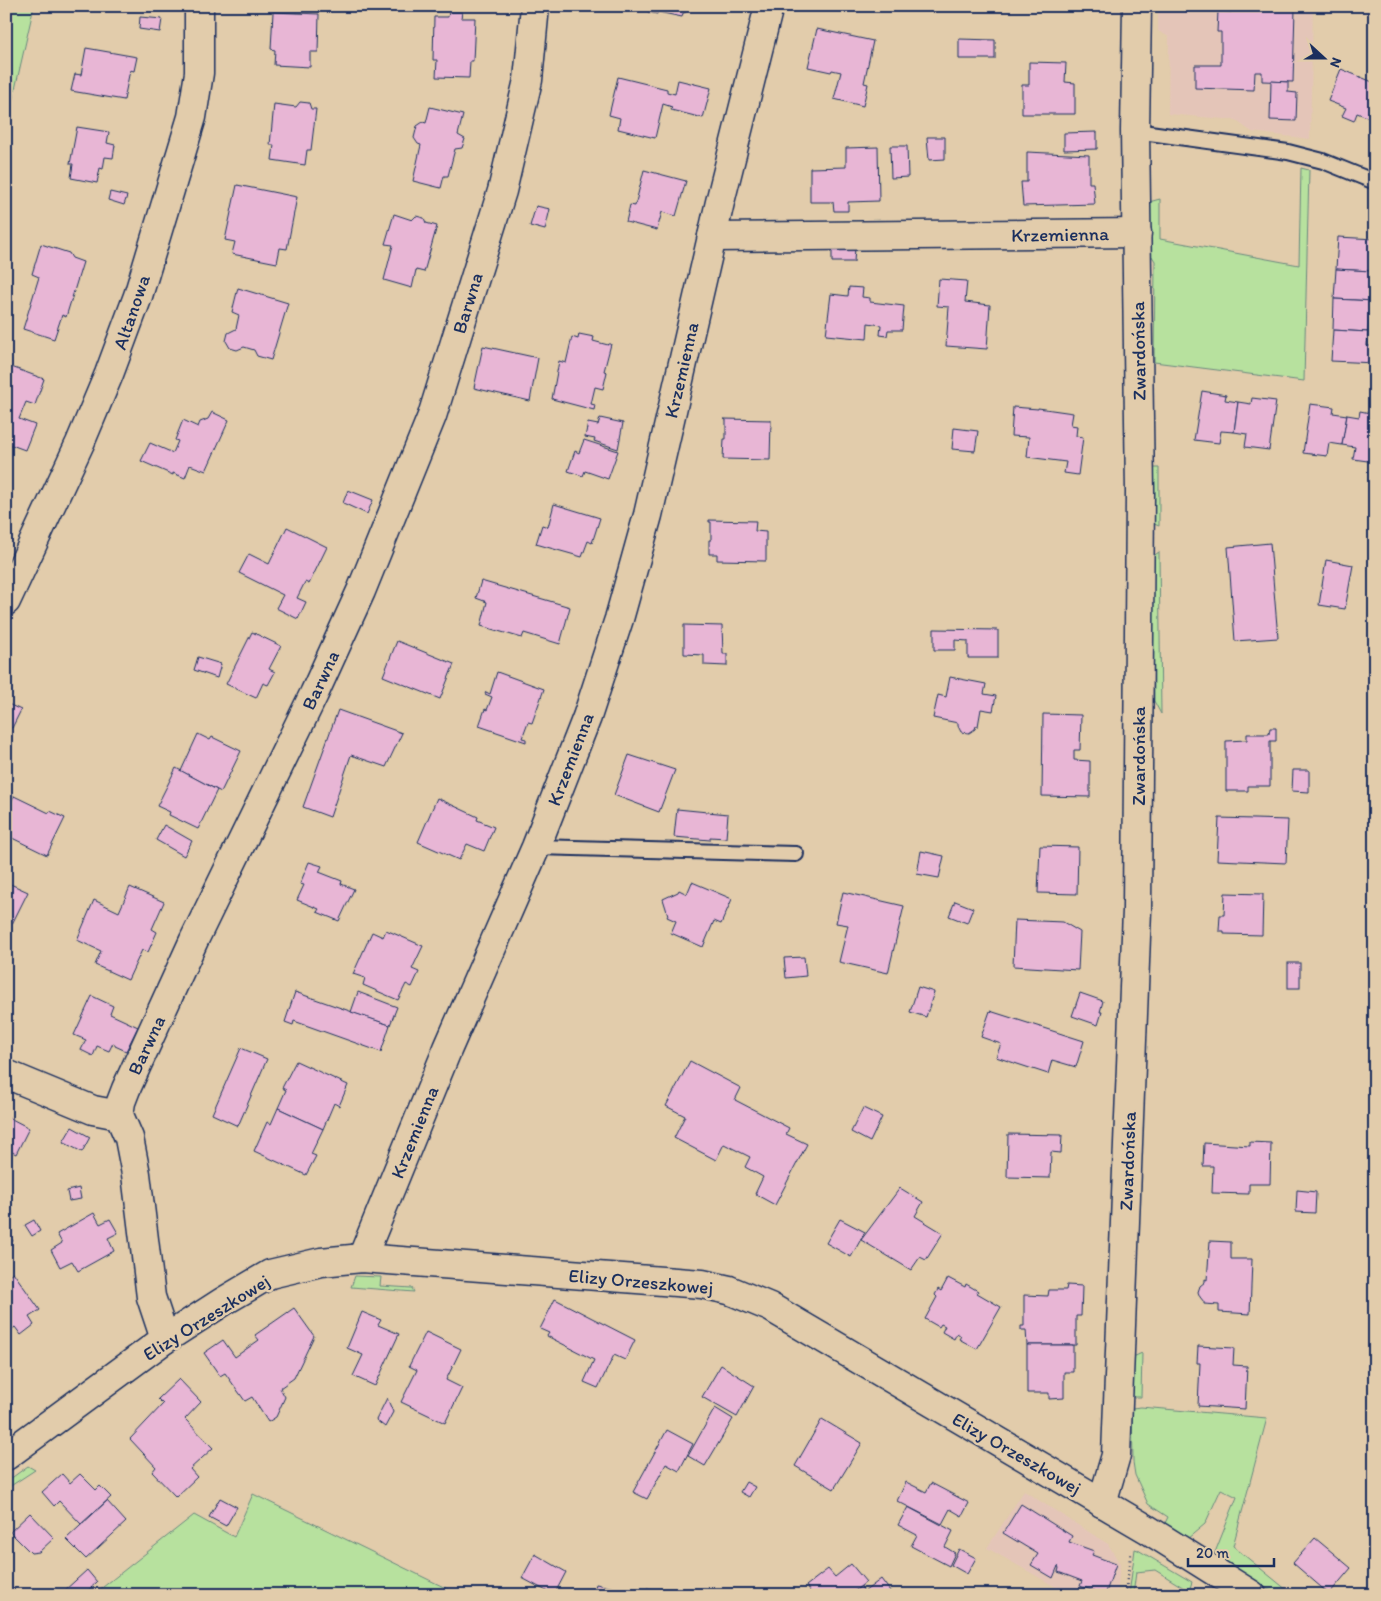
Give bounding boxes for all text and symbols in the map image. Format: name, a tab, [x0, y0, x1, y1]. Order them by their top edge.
north arrow	[1298, 32, 1348, 82]
text: N	[1326, 55, 1345, 70]
street label: Krzemienna	[1011, 222, 1109, 247]
street label: Barwna	[447, 270, 488, 337]
street label: Altanowa	[108, 272, 155, 353]
street label: Zwardońska	[1126, 301, 1151, 401]
street label: Krzemienna	[659, 320, 704, 420]
street label: Barwna	[297, 647, 344, 714]
street label: Zwardońska	[1127, 706, 1150, 806]
street label: Krzemienna	[542, 709, 599, 809]
street label: Barwna	[123, 1012, 170, 1079]
street label: Krzemienna	[385, 1082, 444, 1182]
street label: Zwardońska	[1114, 1111, 1141, 1211]
street label: Elizy Orzeszkowej	[568, 1264, 714, 1299]
street label: Elizy Orzeszkowej	[139, 1269, 274, 1366]
street label: Elizy Orzeszkowej	[948, 1407, 1085, 1500]
scale bar	[1188, 1536, 1275, 1568]
text: 20 m	[1196, 1544, 1230, 1562]

